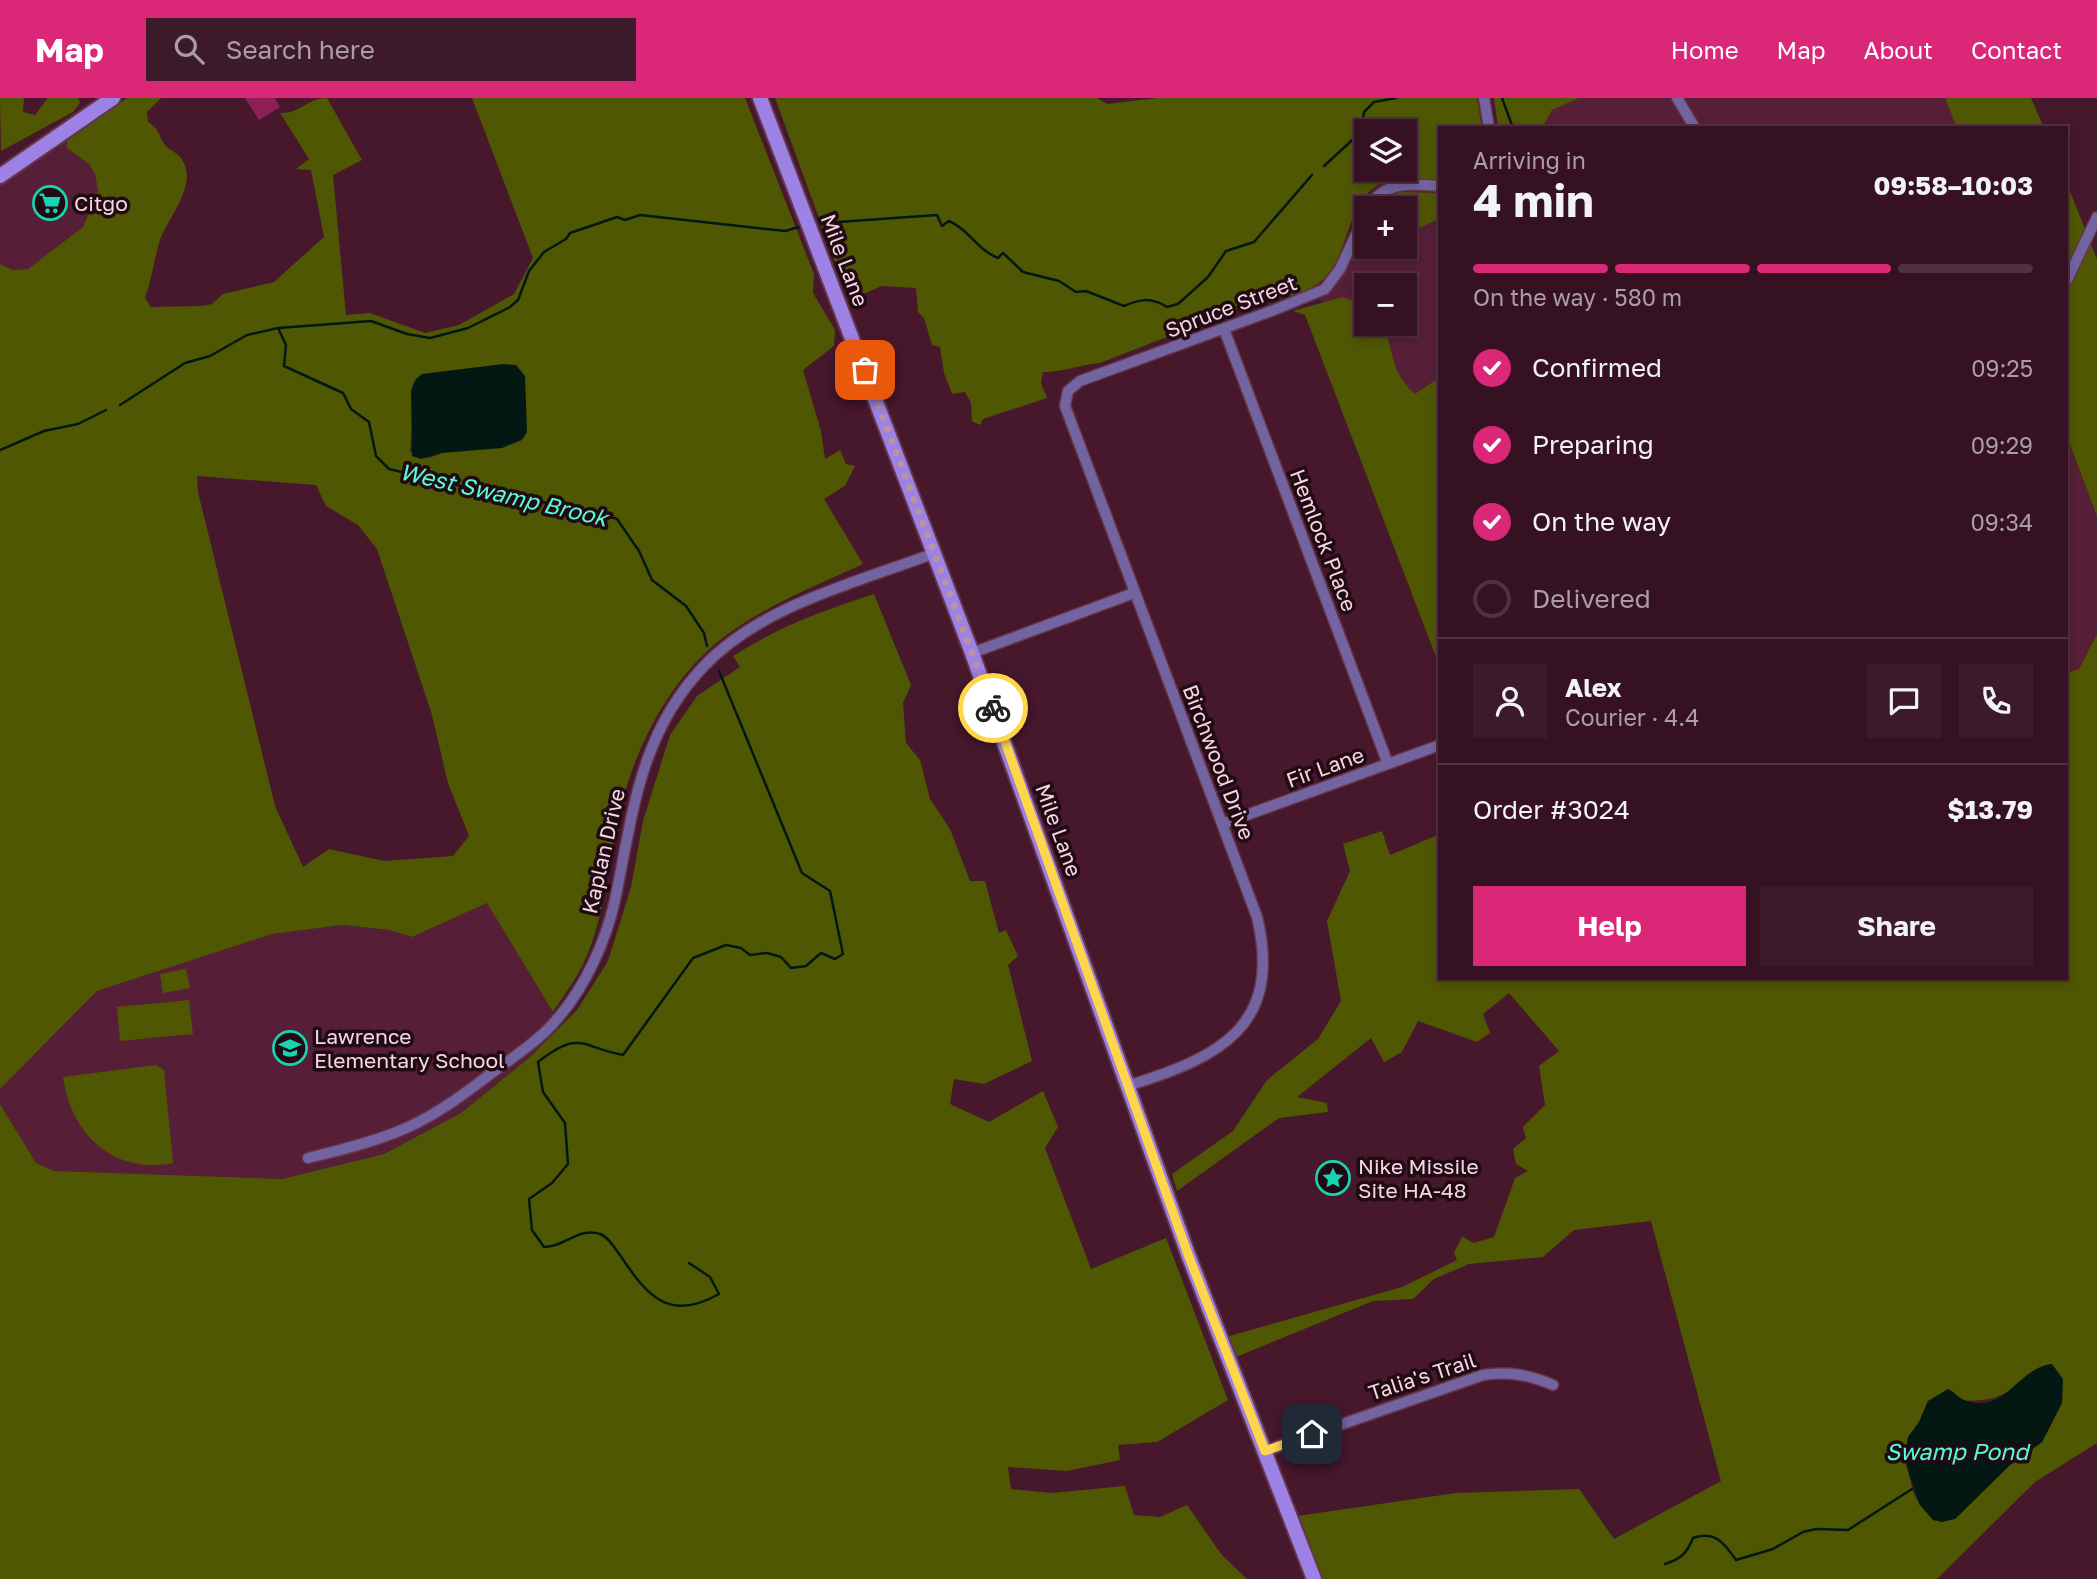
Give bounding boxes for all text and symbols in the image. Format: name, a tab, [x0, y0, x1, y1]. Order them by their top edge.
search box	[146, 18, 636, 81]
text: Map	[35, 30, 104, 69]
icon: search	[170, 30, 208, 68]
text: Search here	[226, 34, 375, 65]
text: Home	[1671, 35, 1739, 64]
text: Map	[1777, 35, 1826, 64]
text: About	[1864, 35, 1933, 64]
text: Contact	[1971, 35, 2062, 64]
map controls	[1354, 119, 1417, 336]
button: layers	[1354, 119, 1417, 182]
text: Arriving in	[1473, 146, 1586, 174]
text: 09:58–10:03	[1874, 170, 2033, 201]
text: 4 min	[1473, 172, 1594, 227]
supermarket icon: Citgo	[31, 184, 69, 222]
place label: Citgo	[74, 190, 128, 216]
button: +	[1354, 196, 1417, 259]
street label: Mile Lane	[816, 210, 874, 310]
street label: Spruce Street	[1162, 269, 1300, 343]
button: −	[1354, 273, 1417, 336]
text: On the way · 580 m	[1473, 283, 1682, 311]
pin	[835, 340, 895, 400]
icon: check	[1473, 349, 1511, 387]
icon: bag	[846, 351, 884, 389]
text: Confirmed	[1532, 352, 1662, 383]
text: 09:25	[1971, 354, 2033, 382]
icon: check	[1473, 426, 1511, 464]
text: Preparing	[1532, 429, 1654, 460]
text: 09:29	[1971, 431, 2033, 459]
water label: West Swamp Brook	[397, 456, 613, 532]
street label: Hemlock Place	[1285, 465, 1363, 615]
icon: check	[1473, 503, 1511, 541]
text: On the way	[1532, 506, 1671, 537]
text: 09:34	[1970, 508, 2033, 536]
text: Delivered	[1532, 583, 1651, 614]
button: person	[1473, 664, 1547, 738]
button: chat	[1867, 664, 1941, 738]
button: phone	[1959, 664, 2033, 738]
text: Alex	[1565, 672, 1622, 703]
courier	[958, 673, 1028, 743]
street label: Birchwood Drive	[1177, 681, 1261, 843]
icon: bike	[974, 689, 1012, 727]
text: Courier · 4.4	[1565, 703, 1699, 731]
street label: Fir Lane	[1283, 741, 1367, 793]
street label: Mile Lane	[1030, 780, 1088, 880]
street label: Kaplan Drive	[576, 786, 630, 916]
text: Order #3024	[1473, 794, 1630, 825]
text: $13.79	[1947, 794, 2033, 825]
button: Help	[1473, 886, 1746, 966]
button: Share	[1760, 886, 2033, 966]
place label: Lawrence Elementary School	[314, 1023, 505, 1073]
school or university icon: Lawrence Elementary School	[271, 1029, 309, 1067]
place label: Nike Missile Site HA-48	[1358, 1153, 1479, 1203]
place icon: Nike Missile Site HA-48	[1314, 1159, 1352, 1197]
street label: Talia's Trail	[1365, 1346, 1479, 1406]
pin	[1282, 1404, 1342, 1464]
icon: home	[1293, 1415, 1331, 1453]
water label: Swamp Pond	[1886, 1437, 2031, 1465]

